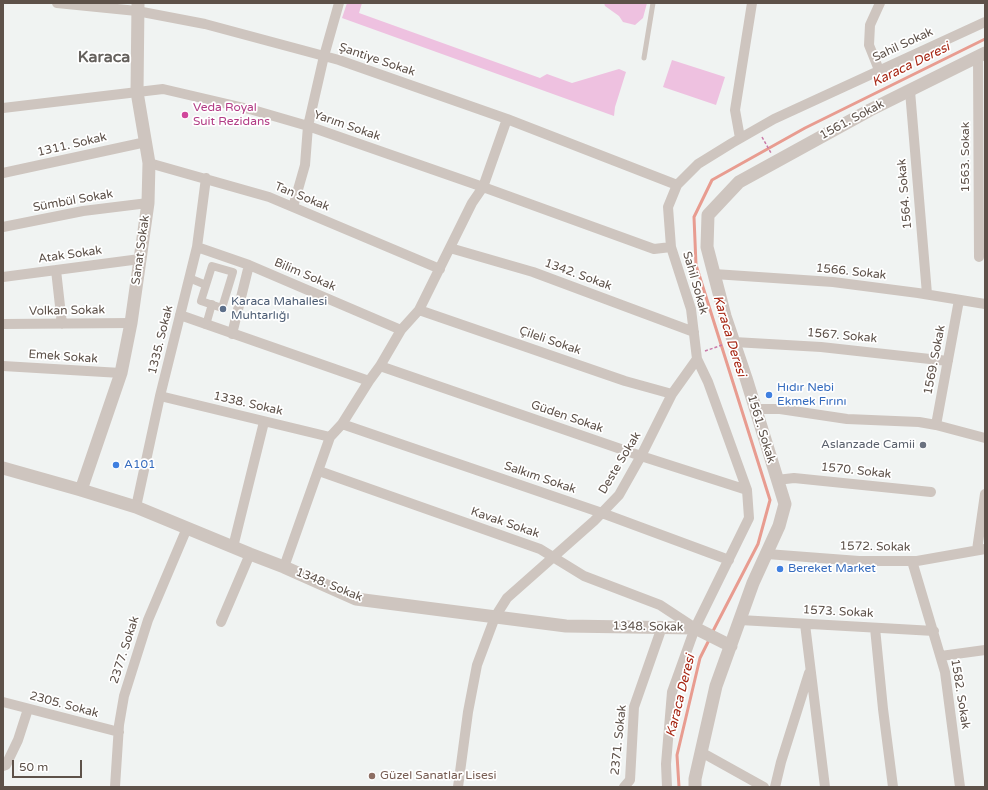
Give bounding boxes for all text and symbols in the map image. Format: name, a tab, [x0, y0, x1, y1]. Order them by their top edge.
street label: Sahil Sokak	[871, 25, 935, 65]
water label: Karaca Deresi	[870, 39, 952, 91]
street label: Şantiye Sokak	[337, 40, 417, 80]
district label: Karaca	[78, 48, 130, 68]
street label: 1561. Sokak	[817, 97, 887, 143]
place label: Veda Royal Suit Rezidans	[193, 101, 270, 129]
street label: Yarım Sokak	[312, 108, 382, 144]
marker: Veda Royal Suit Rezidans	[180, 110, 190, 120]
street label: 1563. Sokak	[959, 122, 973, 192]
street label: 1311. Sokak	[36, 130, 108, 160]
street label: 1564. Sokak	[895, 158, 915, 230]
street label: Tan Sokak	[272, 179, 332, 215]
street label: Sümbül Sokak	[32, 187, 114, 215]
street label: Sanat Sokak	[129, 214, 153, 286]
street label: Atak Sokak	[37, 243, 103, 267]
street label: Sahil Sokak	[679, 250, 711, 316]
street label: Bilim Sokak	[272, 256, 338, 294]
street label: 1342. Sokak	[542, 256, 614, 294]
street label: 1566. Sokak	[815, 261, 887, 283]
water label: Karaca Deresi	[709, 293, 749, 379]
place label: Karaca Mahallesi Muhtarlığı	[231, 295, 327, 323]
street label: Volkan Sokak	[29, 303, 105, 319]
street label: 1335. Sokak	[145, 304, 177, 376]
marker: Karaca Mahallesi Muhtarlığı	[218, 304, 228, 314]
street label: Çileli Sokak	[517, 324, 583, 358]
street label: 1569. Sokak	[921, 324, 949, 396]
street label: 1567. Sokak	[806, 326, 878, 346]
street label: Emek Sokak	[28, 347, 98, 367]
place label: Hıdır Nebi Ekmek Fırını	[777, 381, 847, 409]
street label: 1338. Sokak	[212, 389, 284, 419]
marker: Hıdır Nebi Ekmek Fırını	[764, 390, 774, 400]
street label: 1561. Sokak	[744, 393, 778, 465]
street label: Güden Sokak	[529, 398, 605, 436]
street label: Deste Sokak	[596, 429, 644, 497]
place label: Aslanzade Camii	[821, 438, 915, 452]
marker: Aslanzade Camii	[918, 440, 928, 450]
place label: A101	[124, 458, 156, 472]
street label: Salkım Sokak	[502, 459, 578, 497]
marker: A101	[111, 460, 121, 470]
street label: 1570. Sokak	[820, 460, 892, 482]
street label: Kavak Sokak	[469, 505, 541, 541]
street label: 1572. Sokak	[839, 539, 911, 555]
place label: Bereket Market	[788, 562, 876, 576]
marker: Bereket Market	[775, 564, 785, 574]
street label: 1348. Sokak	[293, 565, 365, 605]
street label: 1573. Sokak	[802, 603, 874, 621]
street label: 2377. Sokak	[107, 614, 143, 686]
street label: 1348. Sokak	[612, 619, 684, 635]
water label: Karaca Deresi	[663, 653, 699, 739]
street label: 1582. Sokak	[947, 658, 973, 730]
street label: 2305. Sokak	[28, 689, 100, 721]
street label: 2371. Sokak	[608, 704, 630, 776]
scale bar	[14, 752, 84, 778]
text: 50 m	[19, 760, 48, 774]
place label: Güzel Sanatlar Lisesi	[380, 769, 497, 783]
marker: Güzel Sanatlar Lisesi	[367, 771, 377, 781]

